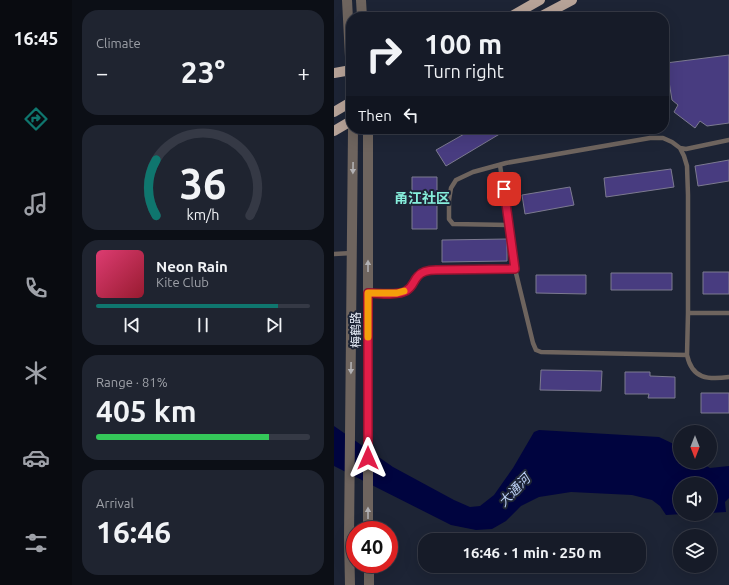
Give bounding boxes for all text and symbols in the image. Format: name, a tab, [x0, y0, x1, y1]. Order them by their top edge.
text: 16:45	[13, 28, 59, 48]
icon: right	[358, 28, 410, 80]
text: 100 m	[424, 28, 502, 59]
text: Climate	[96, 36, 141, 50]
text: 23°	[181, 55, 225, 89]
text: −	[96, 60, 108, 85]
text: +	[298, 60, 310, 85]
text: Turn right	[424, 61, 504, 81]
icon: left	[400, 104, 422, 126]
icon: directions	[22, 105, 50, 133]
text: Then	[358, 107, 392, 124]
text: 36	[180, 159, 226, 206]
one-way arrow	[350, 162, 356, 175]
pin	[487, 172, 521, 206]
icon: arrive	[493, 178, 515, 200]
icon: music	[22, 190, 50, 218]
district label: 甬江社区	[394, 190, 450, 206]
text: km/h	[187, 206, 219, 222]
text: Neon Rain	[156, 258, 228, 275]
one-way arrow	[365, 259, 371, 272]
icon: phone	[22, 274, 50, 302]
text: Kite Club	[156, 275, 209, 289]
street label: 梅鹤路	[349, 312, 362, 348]
icon: previous	[121, 314, 143, 336]
icon: pause	[192, 314, 214, 336]
icon: next	[263, 314, 285, 336]
icon: climate	[22, 359, 50, 387]
one-way arrow	[348, 362, 354, 375]
text: Range · 81%	[96, 375, 168, 389]
text: 405 km	[96, 394, 197, 428]
north arrow	[673, 425, 717, 469]
map controls	[673, 425, 717, 573]
position arrow	[347, 437, 389, 479]
icon: car	[22, 444, 50, 472]
water label: 大通河	[495, 469, 535, 509]
button: sound	[673, 477, 717, 521]
text: Arrival	[96, 496, 134, 510]
one-way arrow	[365, 506, 371, 519]
text: 16:46	[96, 515, 171, 549]
speed limit sign: 40	[346, 521, 398, 573]
icon: filters	[22, 529, 50, 557]
button: layers	[673, 529, 717, 573]
text: 16:46 · 1 min · 250 m	[463, 544, 601, 561]

